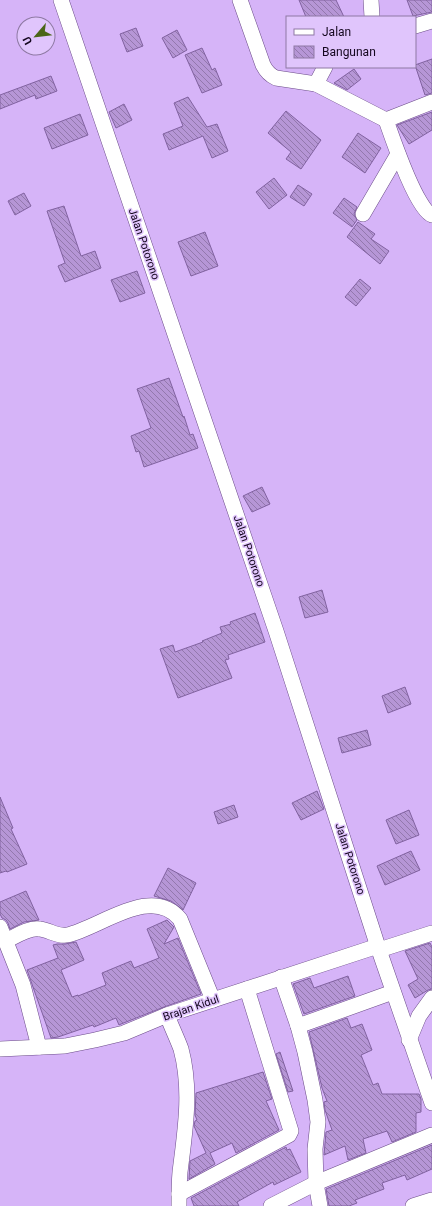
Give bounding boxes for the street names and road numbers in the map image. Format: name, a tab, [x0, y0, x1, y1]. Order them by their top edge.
street label: Jalan Potorono	[126, 207, 162, 281]
street label: Jalan Potorono	[231, 514, 267, 588]
street label: Jalan Potorono	[332, 821, 368, 897]
street label: Brajan Kidul	[161, 992, 221, 1024]

